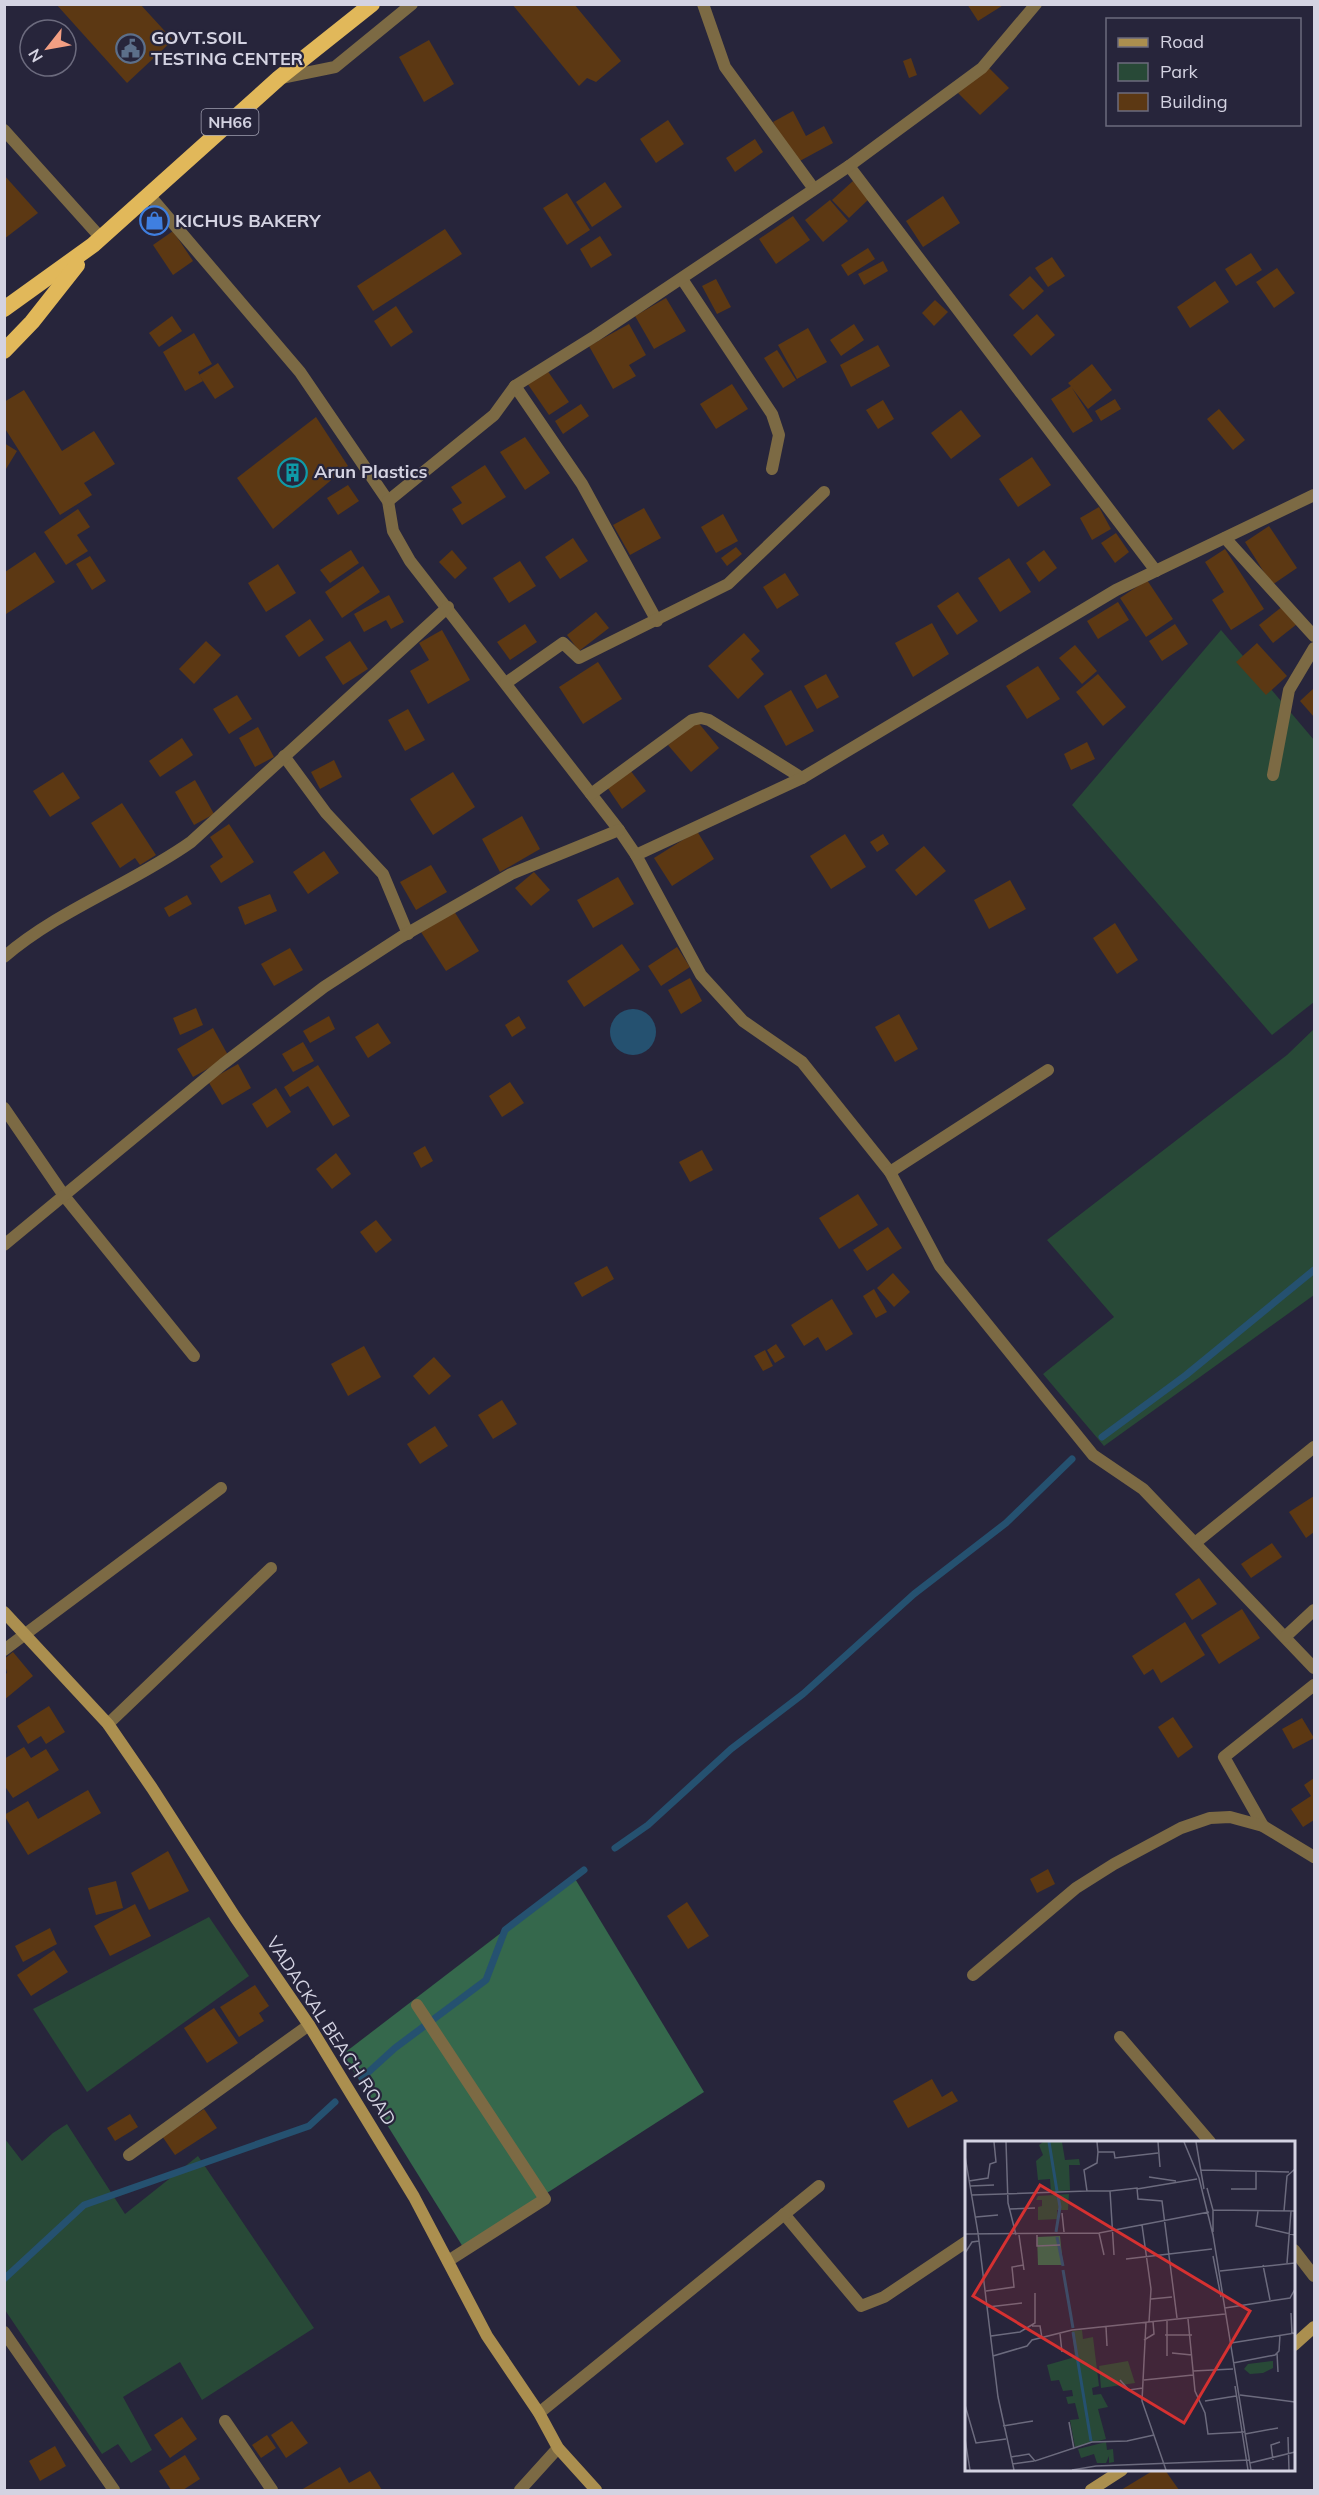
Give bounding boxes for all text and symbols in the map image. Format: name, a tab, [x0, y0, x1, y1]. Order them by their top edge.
north arrow	[18, 18, 78, 78]
legend	[1106, 18, 1301, 126]
place label: GOVT.SOIL TESTING CENTER	[151, 26, 304, 70]
text: Road	[1160, 30, 1204, 53]
public building icon: GOVT.SOIL TESTING CENTER	[114, 32, 146, 64]
text: N	[23, 45, 47, 66]
text: Park	[1160, 60, 1199, 83]
text: Building	[1160, 90, 1228, 113]
road number: NH66	[202, 109, 258, 135]
shop icon: KICHUS BAKERY	[138, 205, 170, 237]
place label: KICHUS BAKERY	[175, 209, 321, 232]
building icon: Arun Plastics	[277, 456, 309, 488]
place label: Arun Plastics	[314, 460, 427, 483]
street label: VADACKAL BEACH ROAD	[262, 1932, 401, 2130]
inset map	[965, 2141, 1295, 2471]

